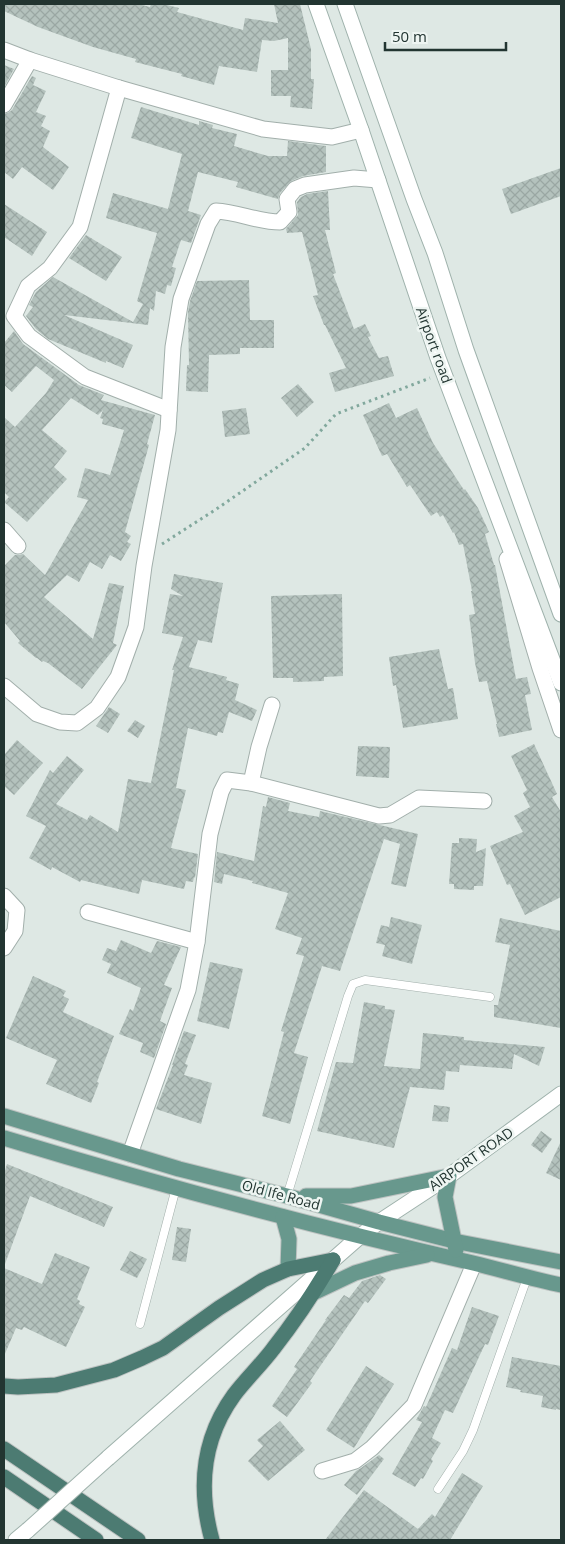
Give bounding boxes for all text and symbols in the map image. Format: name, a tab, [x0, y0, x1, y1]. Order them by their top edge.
scale bar	[385, 20, 506, 52]
text: 50 m	[392, 26, 427, 46]
street label: Airport road	[412, 304, 457, 386]
street label: AIRPORT ROAD	[425, 1122, 517, 1195]
street label: Old Ife Road	[240, 1175, 322, 1214]

